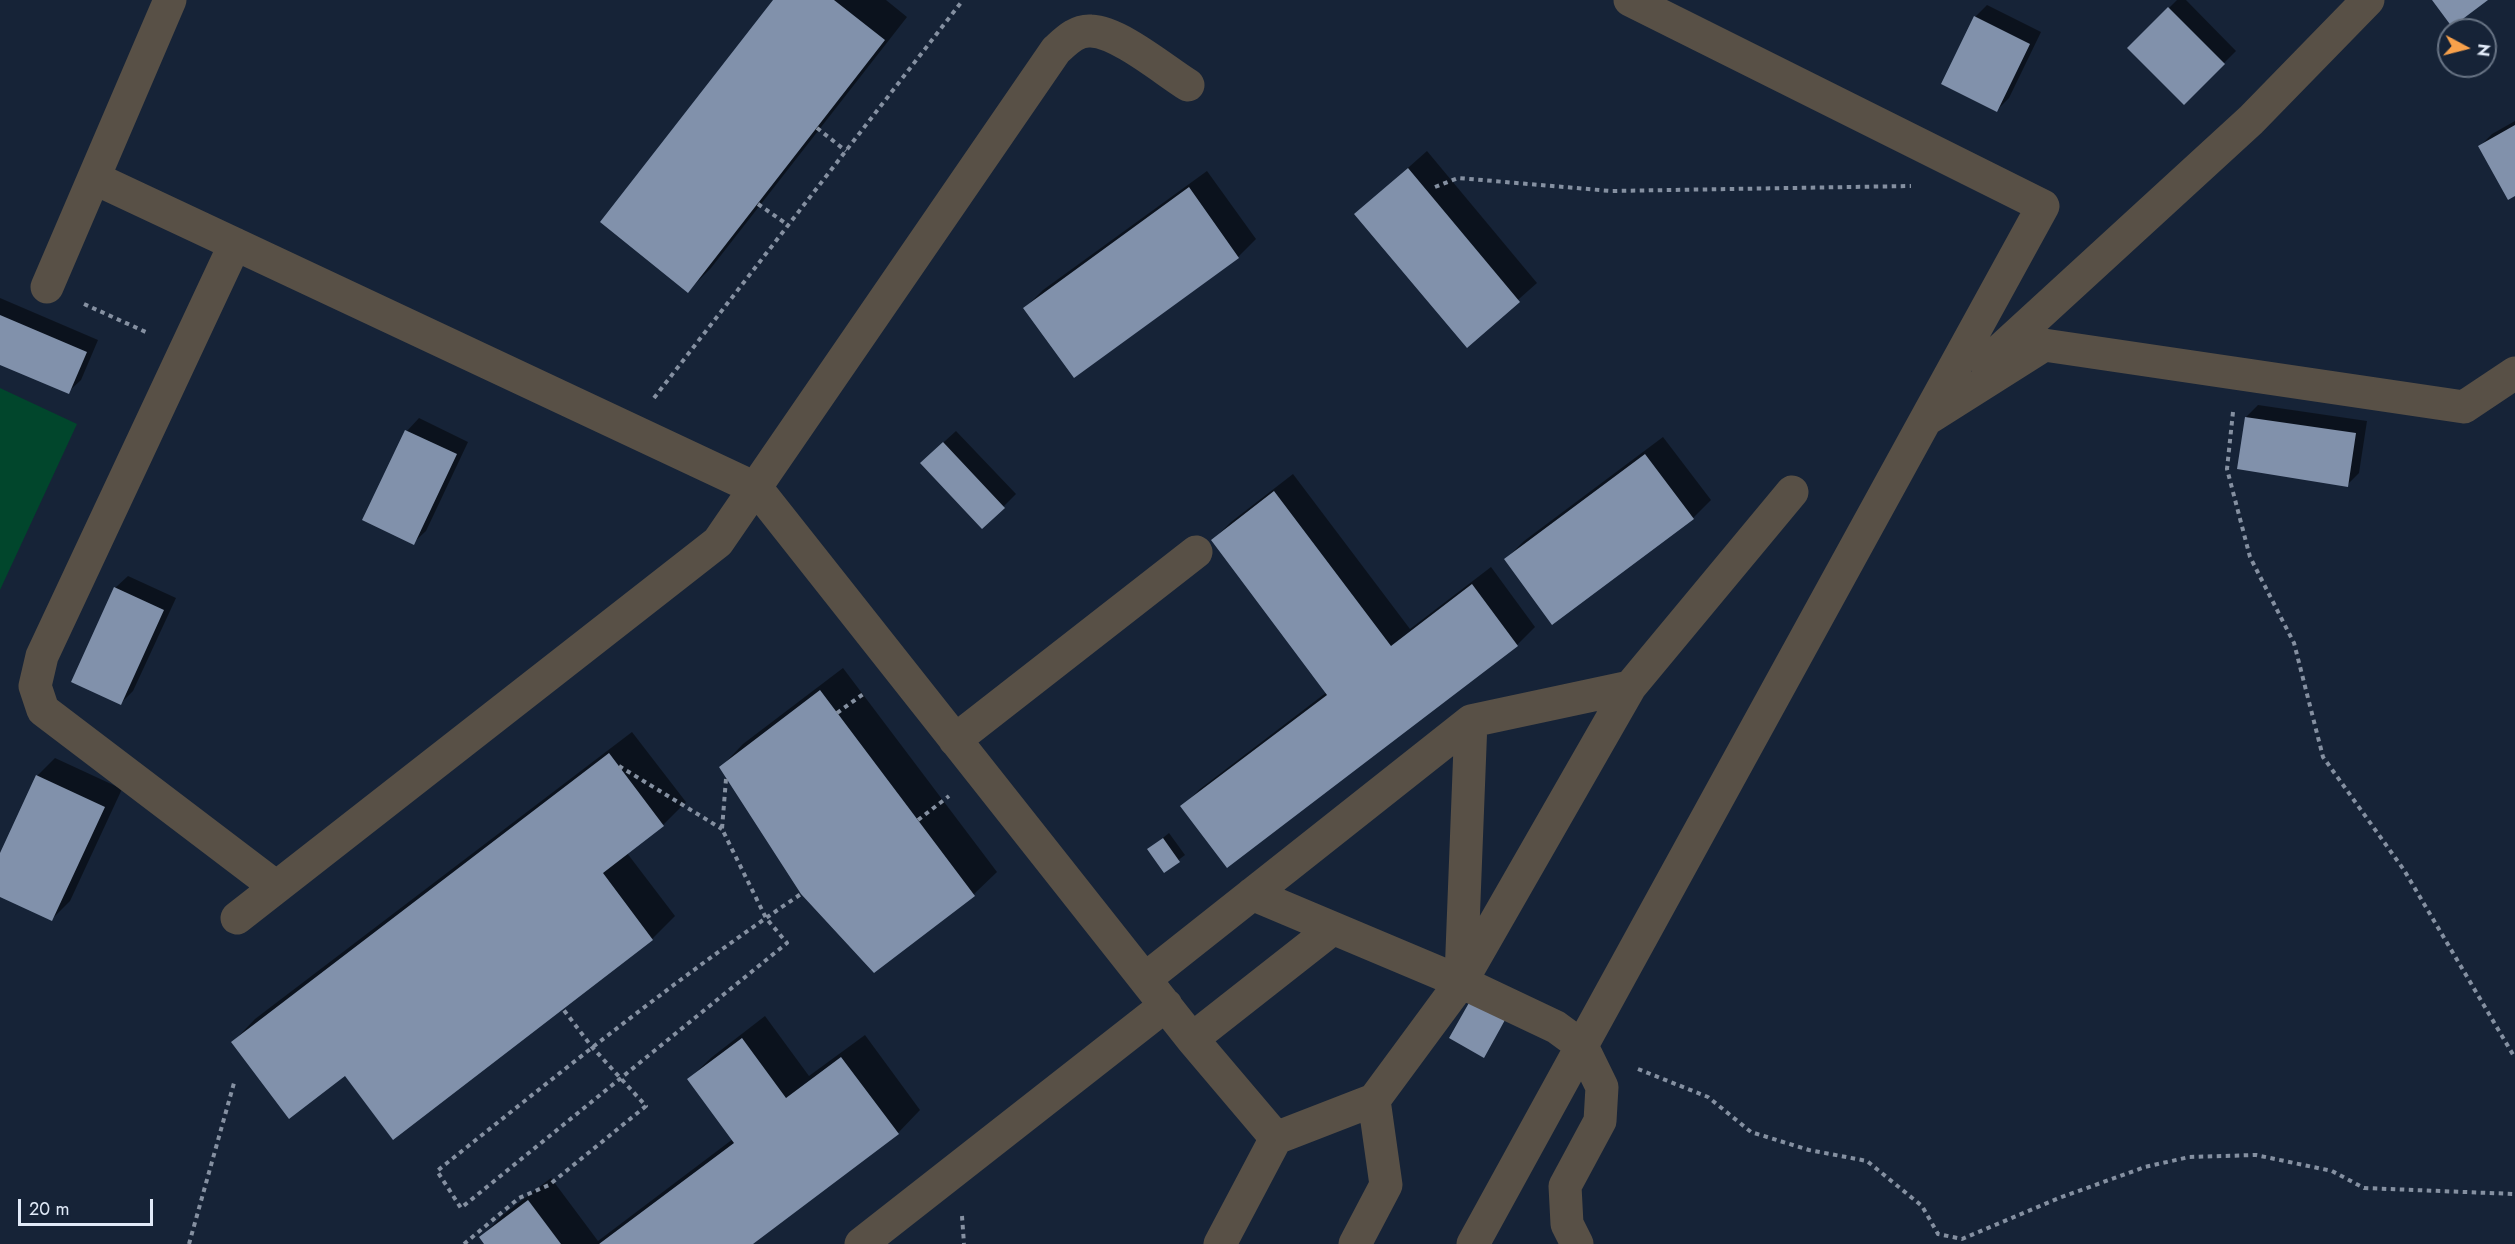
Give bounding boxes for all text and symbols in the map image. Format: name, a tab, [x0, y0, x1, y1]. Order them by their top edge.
north arrow	[2437, 18, 2497, 78]
text: N	[2471, 42, 2496, 58]
scale bar	[21, 1187, 156, 1225]
text: 20 m	[29, 1196, 69, 1222]

